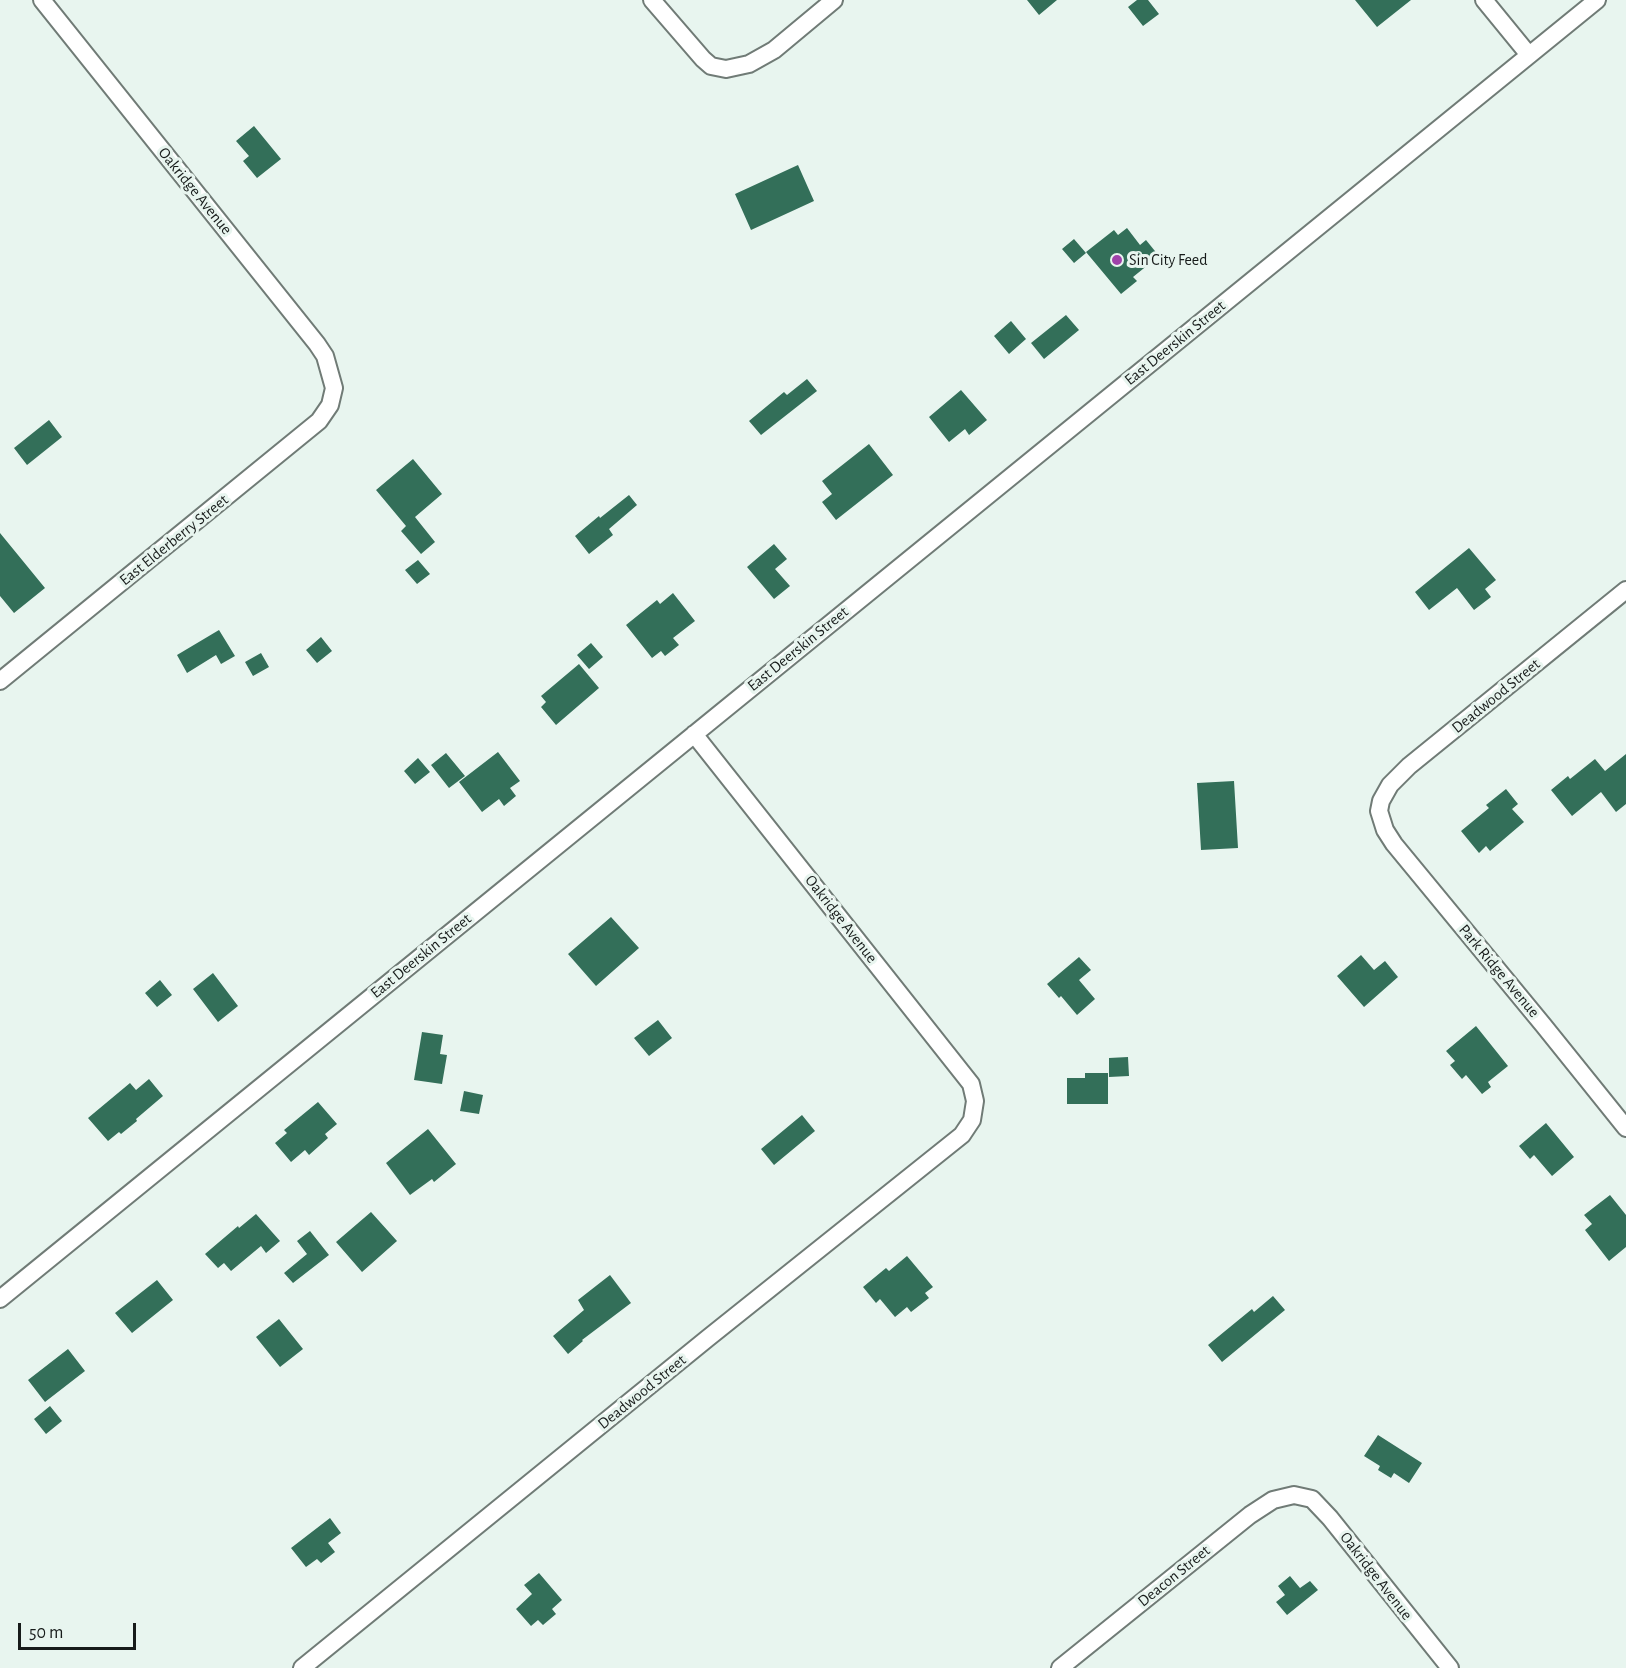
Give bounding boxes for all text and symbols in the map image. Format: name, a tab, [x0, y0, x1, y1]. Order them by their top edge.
street label: Oakridge Avenue	[154, 144, 236, 238]
place label: Sin City Feed	[1129, 250, 1207, 270]
marker: Sin City Feed	[1110, 253, 1124, 267]
street label: East Deerskin Street	[1121, 296, 1229, 390]
street label: East Elderberry Street	[116, 490, 232, 590]
street label: East Deerskin Street	[744, 602, 852, 696]
street label: Deadwood Street	[1448, 654, 1544, 738]
street label: Oakridge Avenue	[801, 871, 881, 967]
street label: East Deerskin Street	[367, 909, 475, 1003]
street label: Park Ridge Avenue	[1454, 920, 1544, 1022]
street label: Deadwood Street	[594, 1350, 690, 1434]
street label: Oakridge Avenue	[1336, 1528, 1416, 1624]
street label: Deacon Street	[1134, 1541, 1214, 1611]
scale bar	[21, 1611, 140, 1649]
text: 50 m	[29, 1624, 63, 1642]

